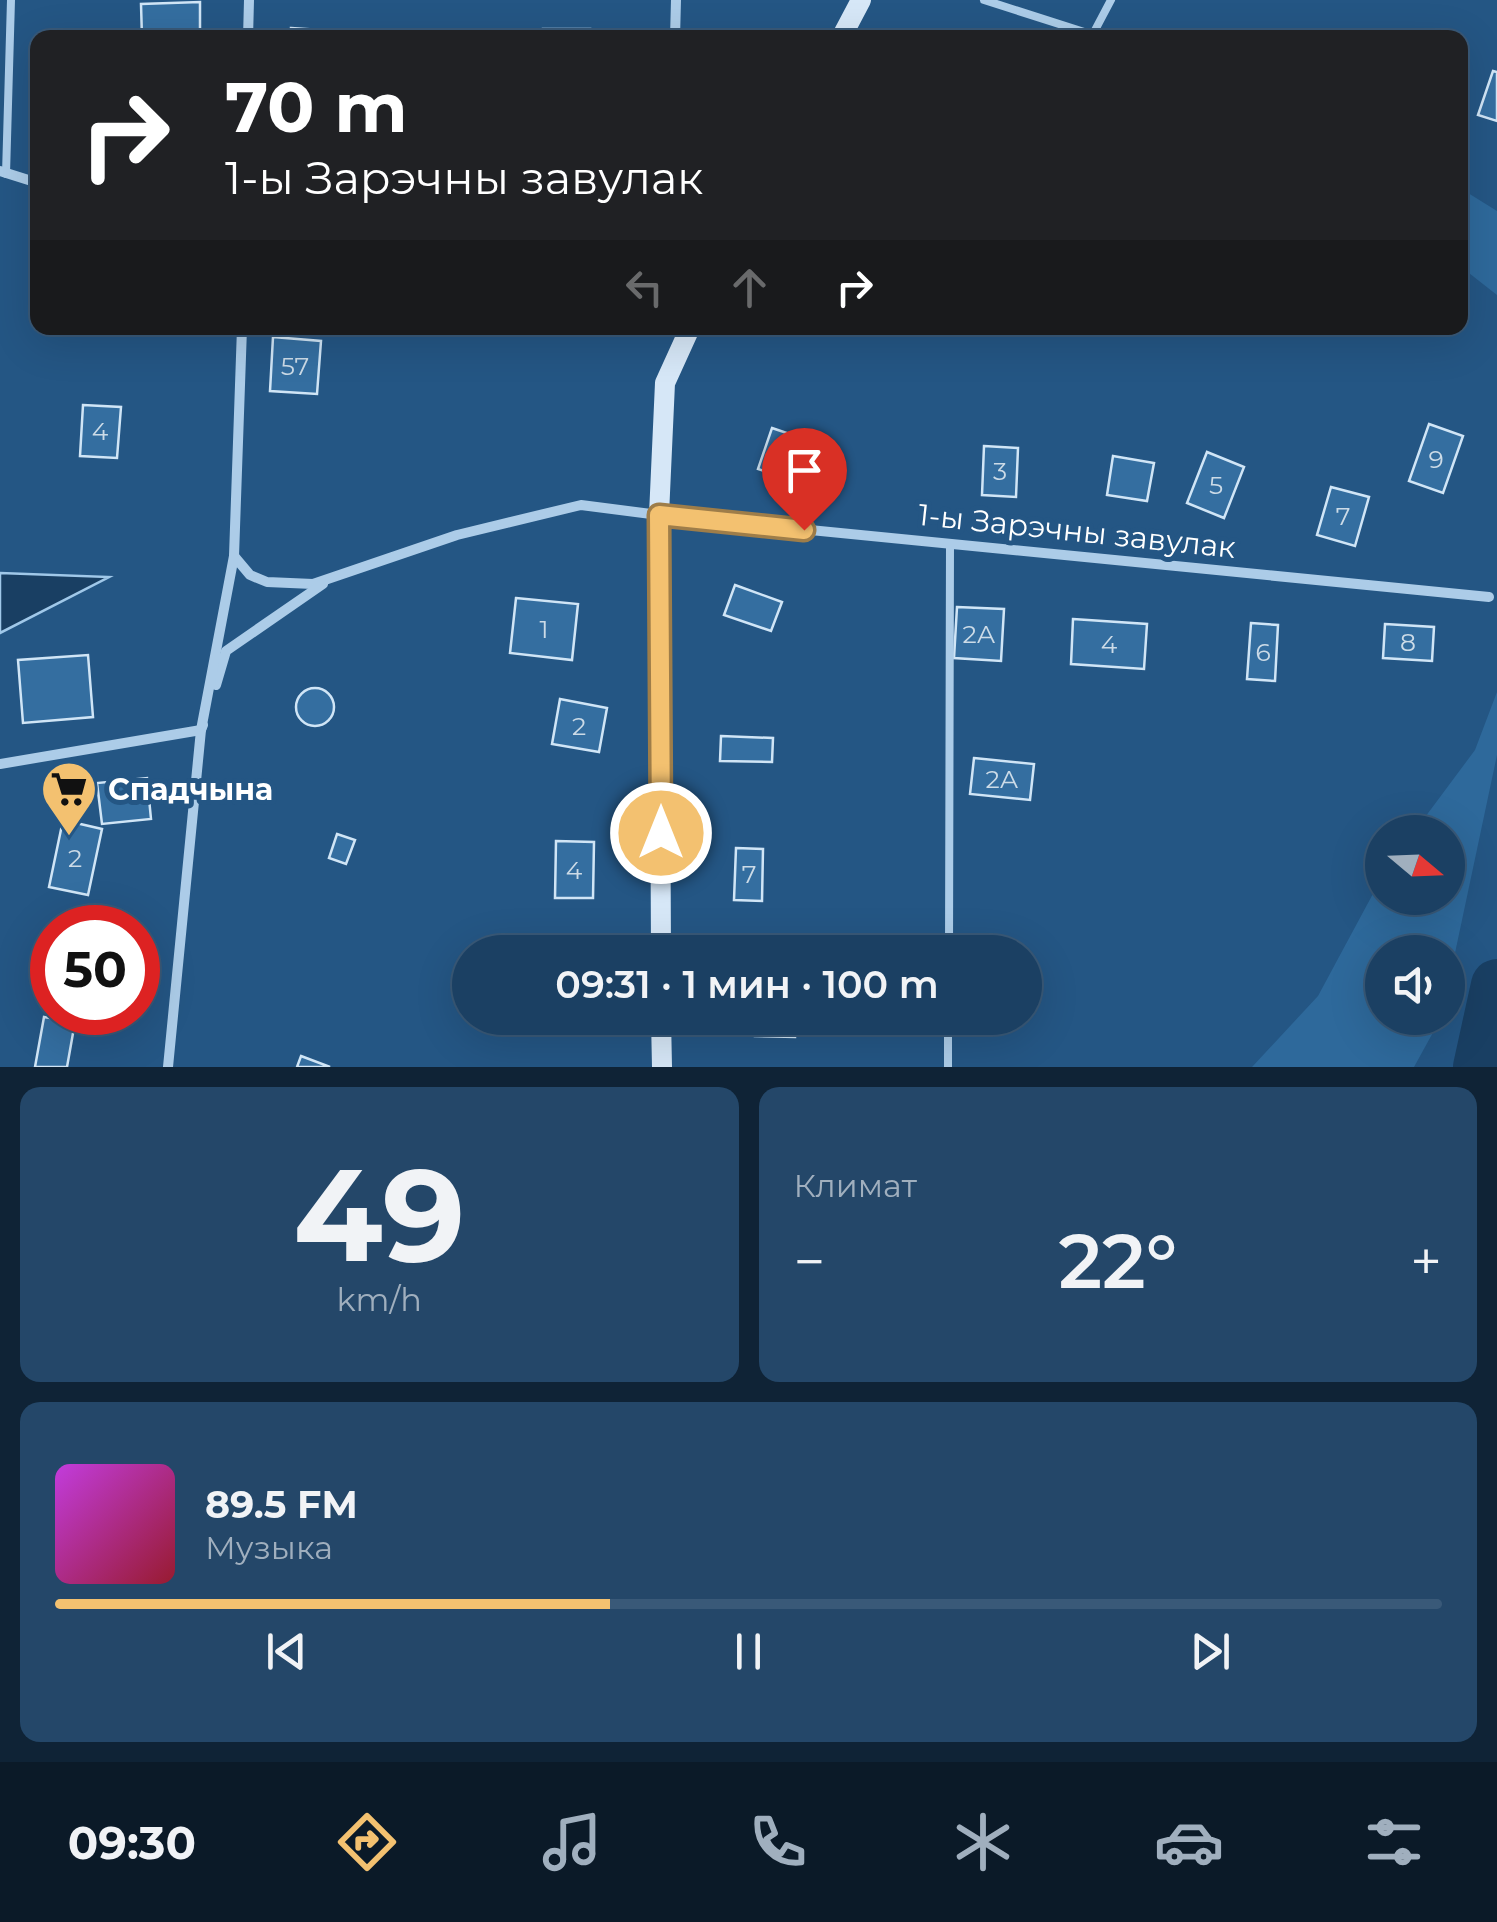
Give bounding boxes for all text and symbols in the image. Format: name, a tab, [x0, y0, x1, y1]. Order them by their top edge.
text: 70 m	[225, 64, 408, 150]
icon: right	[60, 70, 190, 200]
text: 1-ы Зарэчны завулак	[225, 150, 703, 205]
icon: left	[617, 260, 672, 315]
icon: ahead	[722, 260, 777, 315]
icon: right	[827, 260, 882, 315]
house number: 57	[281, 351, 309, 381]
house number: 4	[92, 416, 109, 446]
pin	[762, 428, 847, 531]
icon: arrive	[777, 443, 832, 498]
house number: 9	[1428, 444, 1444, 474]
house number: 3	[993, 456, 1007, 486]
house number: 5	[1209, 470, 1223, 500]
street label: 1-ы Зарэчны завулак	[917, 496, 1238, 566]
house number: 7	[1336, 501, 1350, 531]
house number: 1	[539, 614, 549, 644]
house number: 2А	[963, 619, 996, 649]
house number: 8	[1400, 627, 1416, 657]
house number: 4	[1101, 629, 1118, 659]
house number: 6	[1255, 637, 1271, 667]
house number: 2	[572, 711, 586, 741]
supermarket icon: Спадчына	[39, 759, 99, 838]
house number: 2А	[986, 764, 1019, 794]
place label: Спадчына	[108, 771, 273, 808]
position arrow	[609, 781, 713, 885]
north arrow	[1365, 815, 1465, 915]
map controls	[1365, 815, 1465, 1035]
house number: 2	[68, 843, 82, 873]
house number: 4	[566, 855, 583, 885]
house number: 7	[742, 859, 756, 889]
speed limit sign: 50	[30, 905, 160, 1035]
button: sound	[1365, 935, 1465, 1035]
text: 09:31 · 1 мин · 100 m	[555, 961, 939, 1008]
text: 49	[293, 1135, 465, 1294]
text: Климат	[794, 1166, 917, 1205]
text: 22°	[1058, 1215, 1177, 1307]
text: −	[794, 1228, 825, 1295]
text: +	[1410, 1228, 1442, 1295]
text: km/h	[337, 1280, 422, 1319]
text: 89.5 FM	[205, 1481, 358, 1528]
text: Музыка	[205, 1528, 333, 1567]
icon: previous	[259, 1624, 314, 1679]
icon: pause	[721, 1624, 776, 1679]
icon: next	[1183, 1624, 1238, 1679]
icon: directions	[332, 1807, 402, 1877]
icon: music	[537, 1807, 607, 1877]
icon: phone	[743, 1807, 813, 1877]
icon: climate	[948, 1807, 1018, 1877]
icon: car	[1154, 1807, 1224, 1877]
icon: filters	[1359, 1807, 1429, 1877]
text: 09:30	[68, 1815, 196, 1870]

